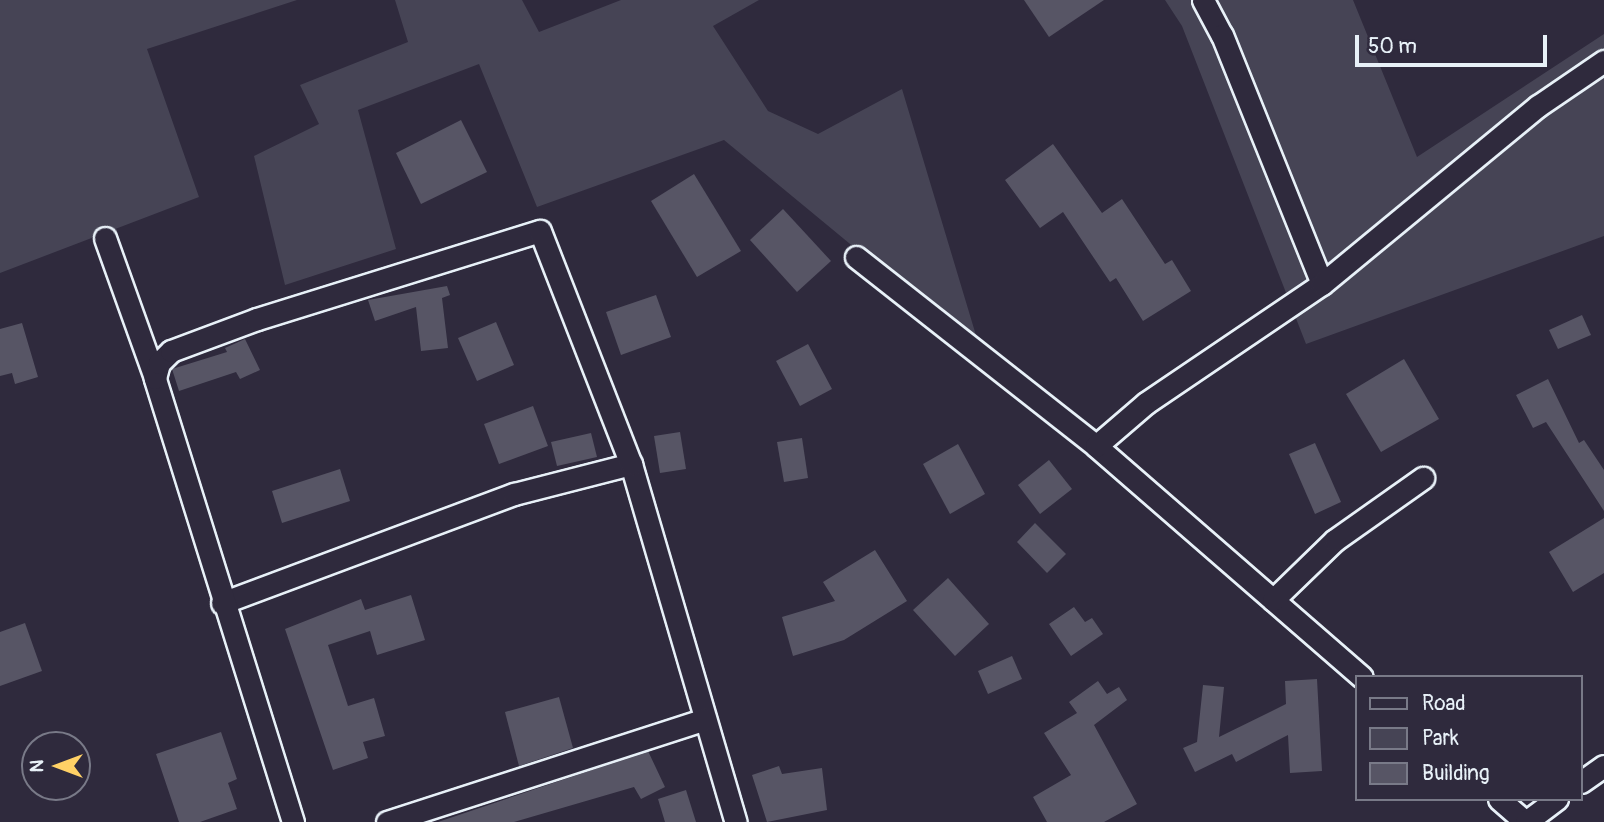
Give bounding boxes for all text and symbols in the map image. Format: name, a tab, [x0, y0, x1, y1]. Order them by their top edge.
scale bar	[1359, 21, 1552, 65]
text: 50 m	[1368, 33, 1417, 60]
legend	[1356, 675, 1583, 801]
text: Road	[1422, 690, 1466, 717]
text: Park	[1422, 725, 1459, 752]
north arrow	[21, 731, 91, 801]
text: N	[25, 760, 49, 772]
text: Building	[1422, 760, 1489, 787]

